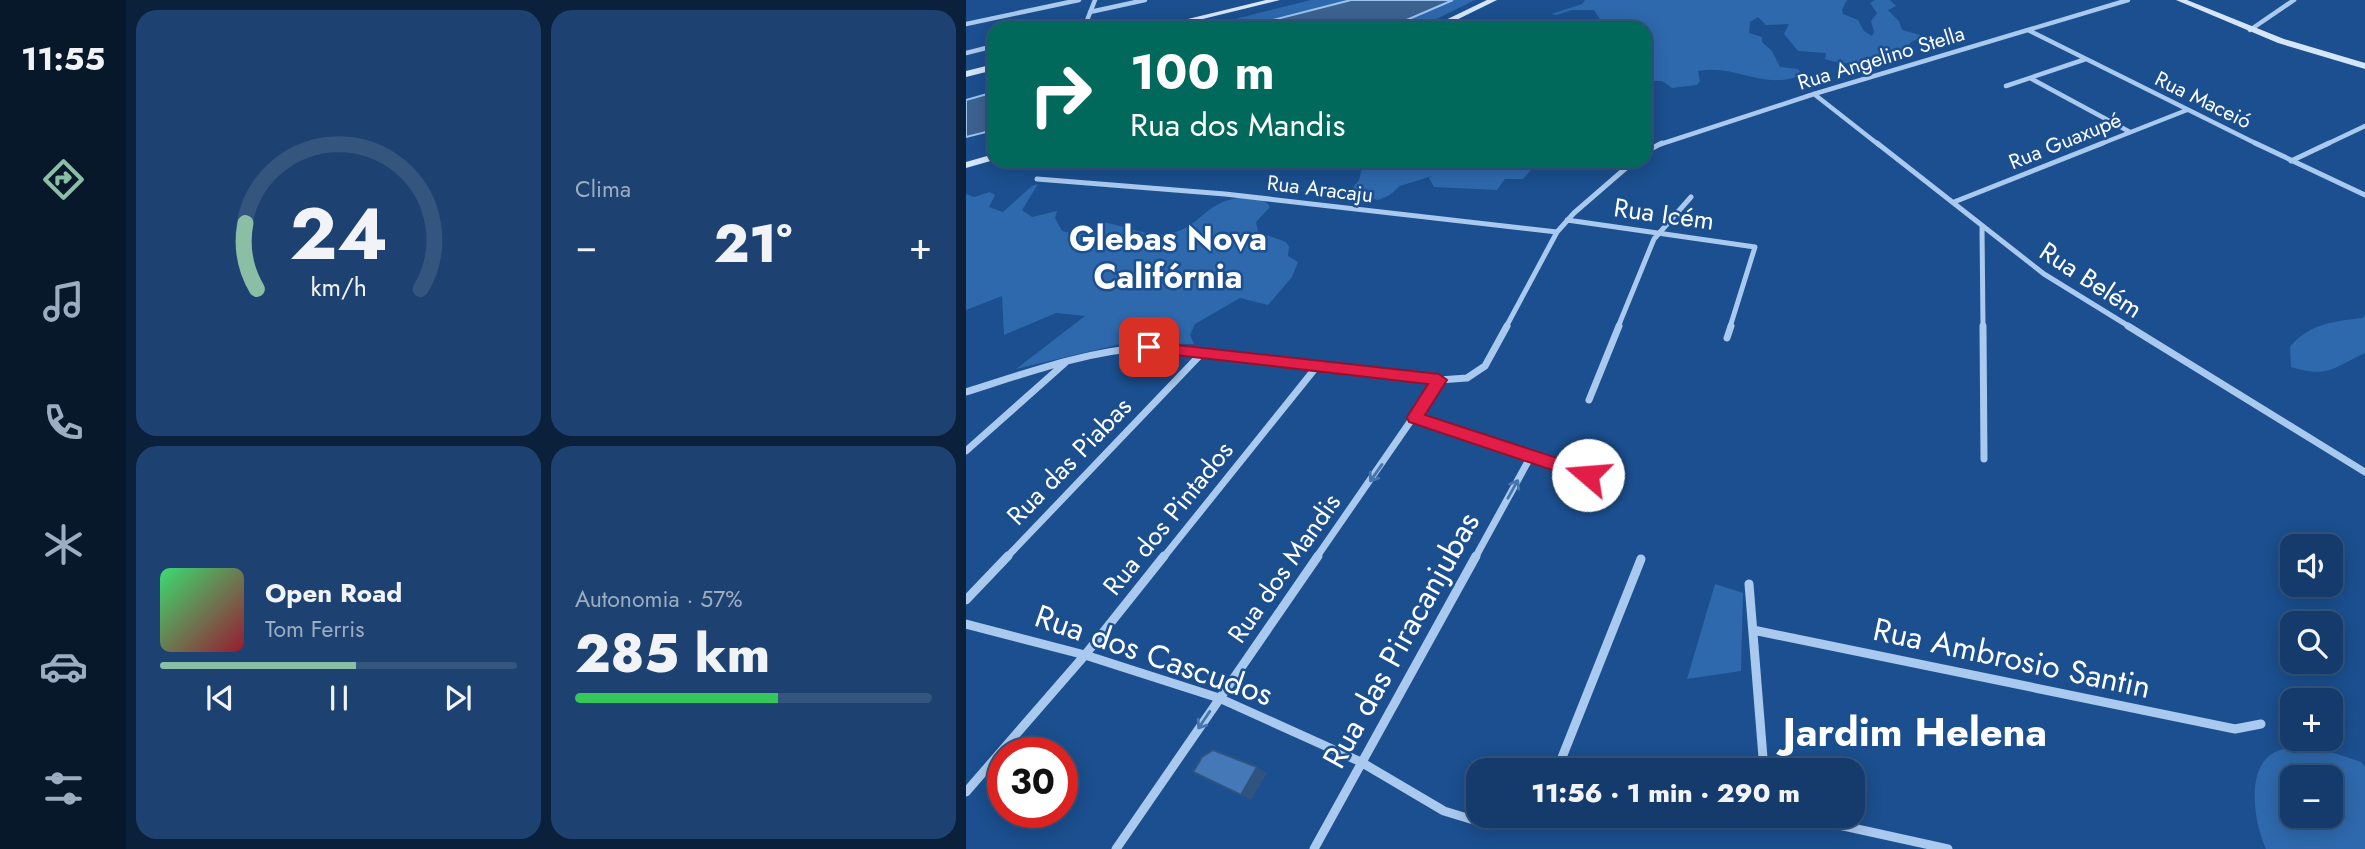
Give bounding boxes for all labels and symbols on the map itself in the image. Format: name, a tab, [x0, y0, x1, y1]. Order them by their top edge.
street label: Rua Angelino Stella	[1794, 18, 1968, 98]
street label: Rua Maceió	[2150, 64, 2256, 136]
street label: Rua Guaxupé	[2004, 105, 2126, 177]
street label: Rua Aracaju	[1265, 168, 1375, 210]
street label: Rua Icém	[1611, 188, 1717, 240]
district label: Glebas Nova Califórnia	[1069, 215, 1267, 300]
street label: Rua Belém	[2032, 232, 2150, 328]
pin	[1119, 317, 1179, 377]
street label: Rua das Piabas	[998, 388, 1140, 534]
street label: Rua dos Pintados	[1094, 433, 1242, 603]
position arrow	[1551, 438, 1625, 512]
one-way arrow	[1369, 463, 1383, 482]
one-way arrow	[1507, 479, 1520, 500]
street label: Rua dos Mandis	[1218, 485, 1350, 651]
street label: Rua das Piracanjubas	[1311, 503, 1491, 777]
street label: Rua dos Cascudos	[1029, 593, 1279, 717]
street label: Rua Ambrosio Santin	[1869, 606, 2155, 710]
district label: Jardim Helena	[1776, 703, 2047, 761]
one-way arrow	[1196, 710, 1211, 729]
speed limit sign: 30	[987, 737, 1078, 828]

